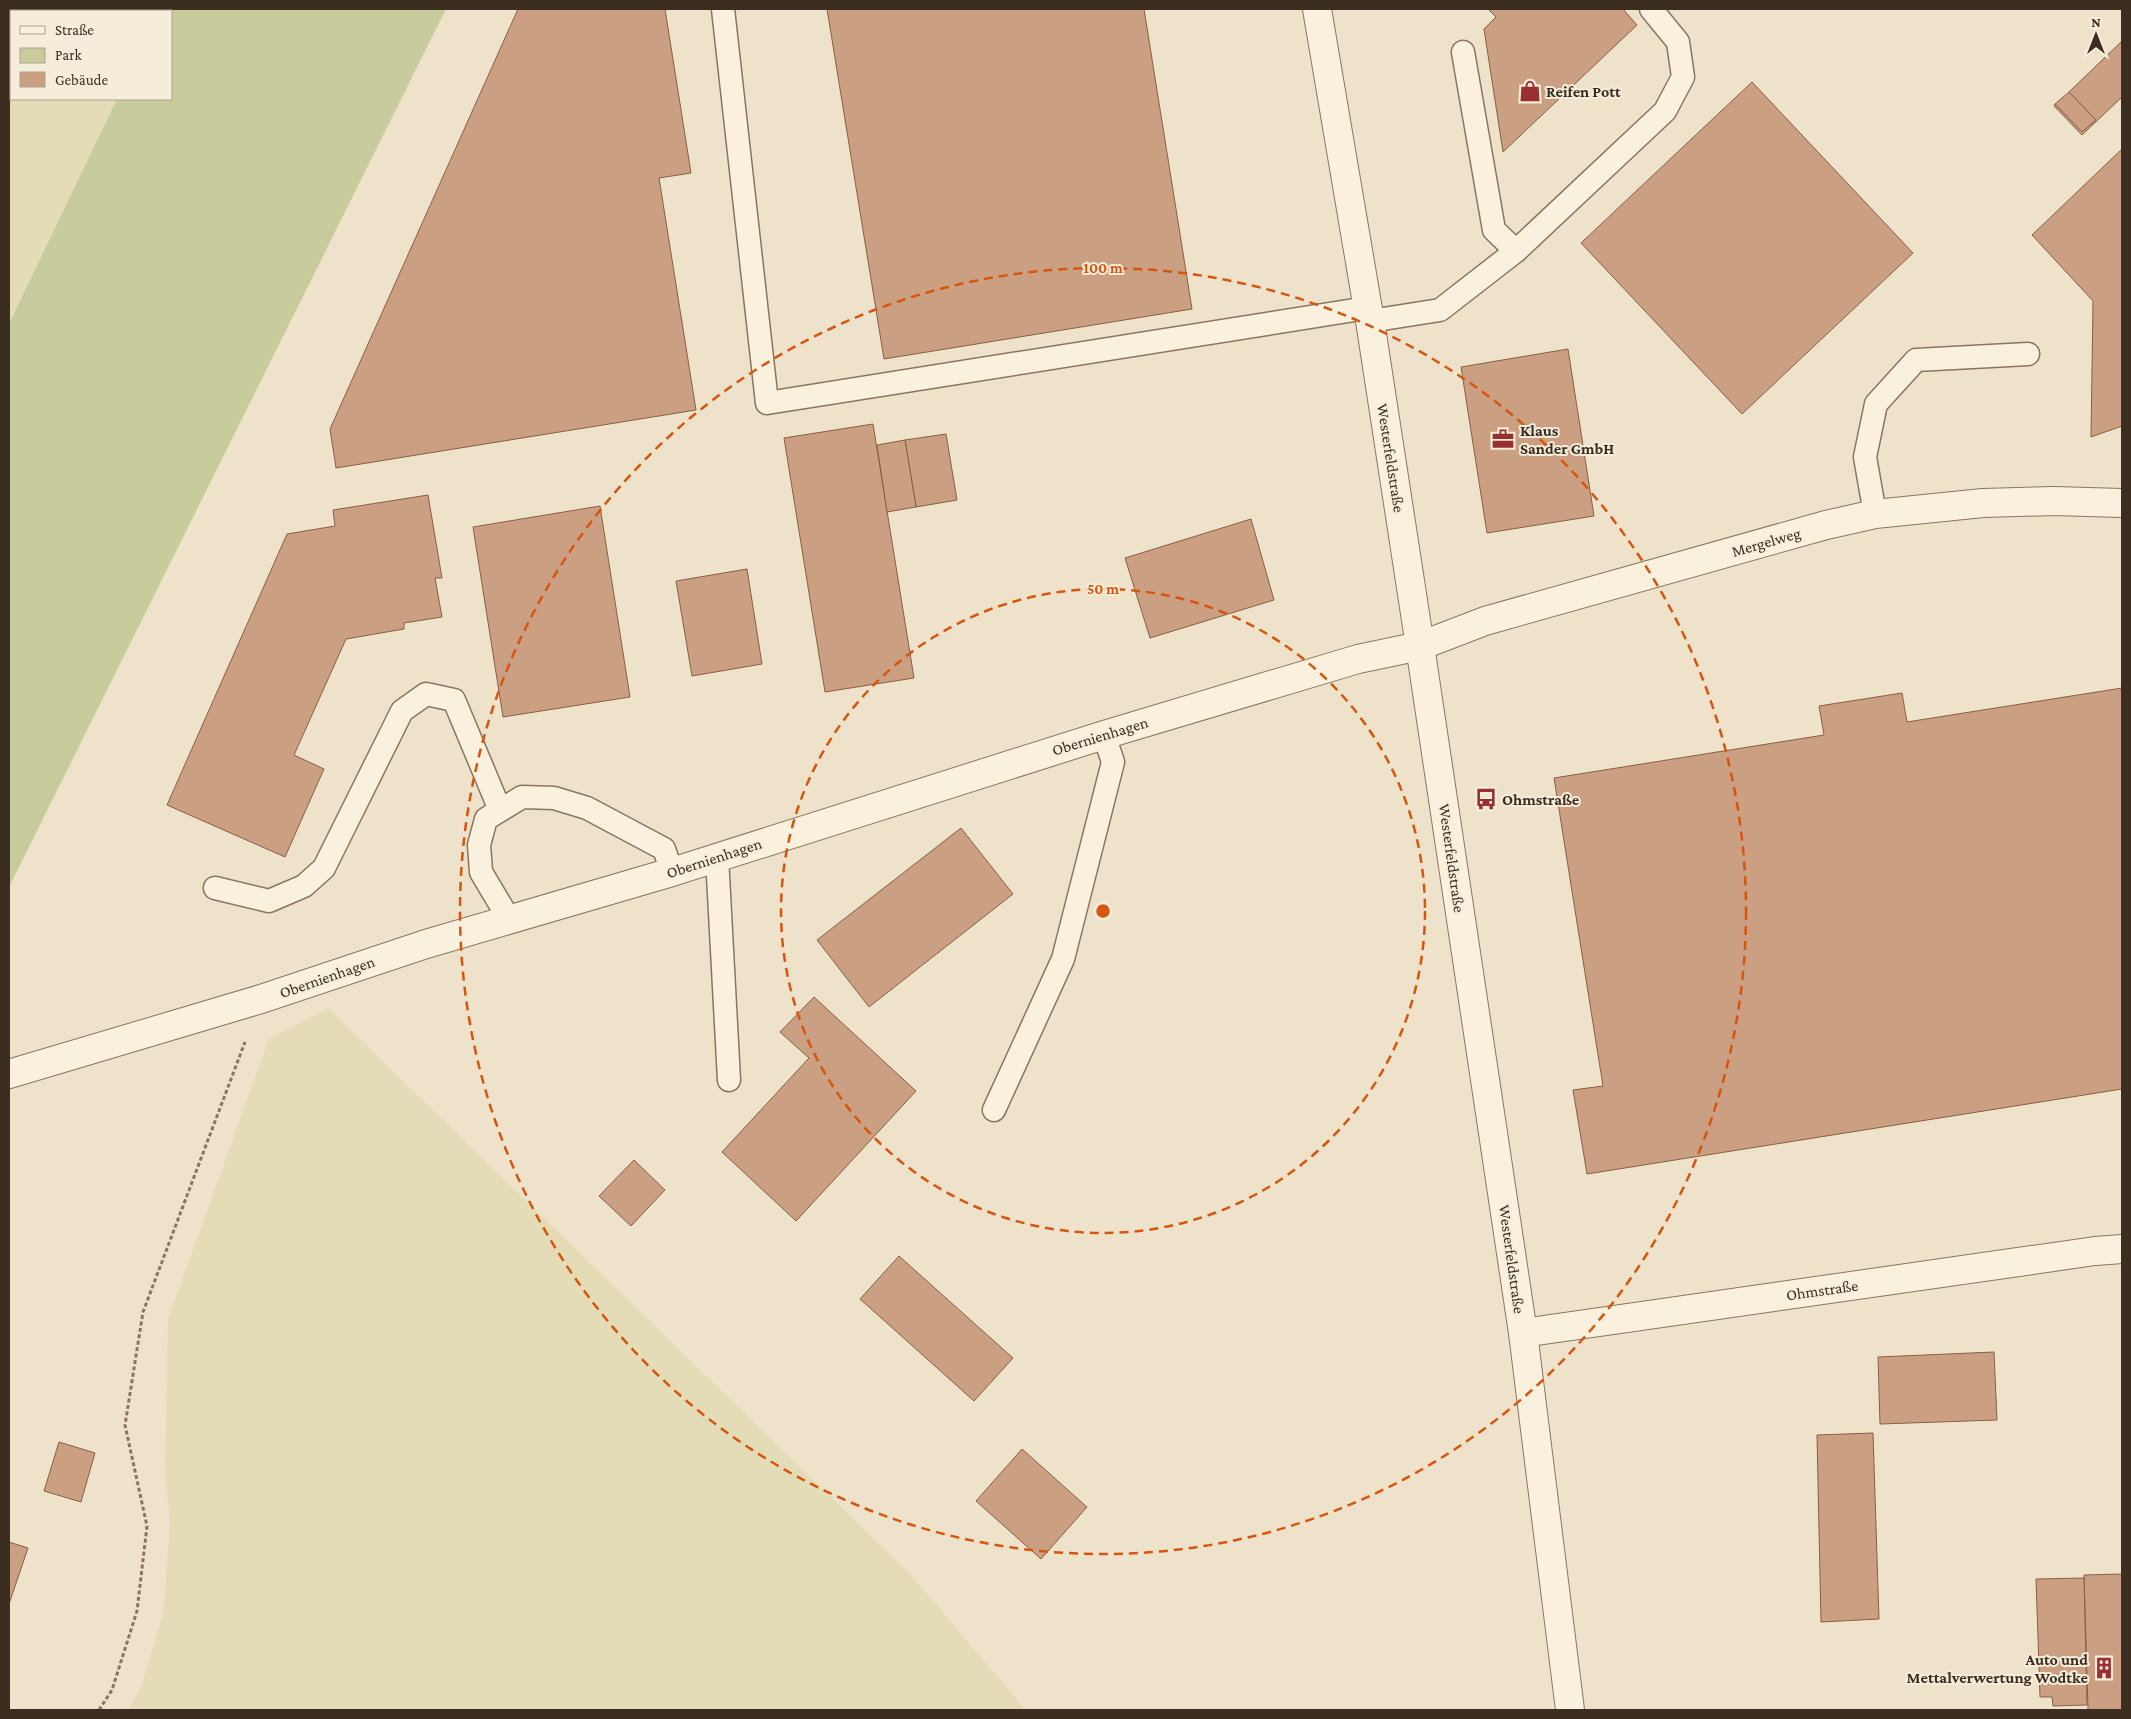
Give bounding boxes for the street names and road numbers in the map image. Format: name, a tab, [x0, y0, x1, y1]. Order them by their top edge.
street label: Westerfeldstraße	[1374, 402, 1408, 514]
street label: Mergelweg	[1730, 524, 1803, 561]
street label: Obernienhagen	[1050, 713, 1151, 760]
street label: Westerfeldstraße	[1436, 802, 1468, 914]
street label: Obernienhagen	[664, 834, 765, 882]
street label: Obernienhagen	[277, 953, 377, 1002]
street label: Westerfeldstraße	[1496, 1203, 1528, 1315]
street label: Ohmstraße	[1785, 1277, 1859, 1303]

